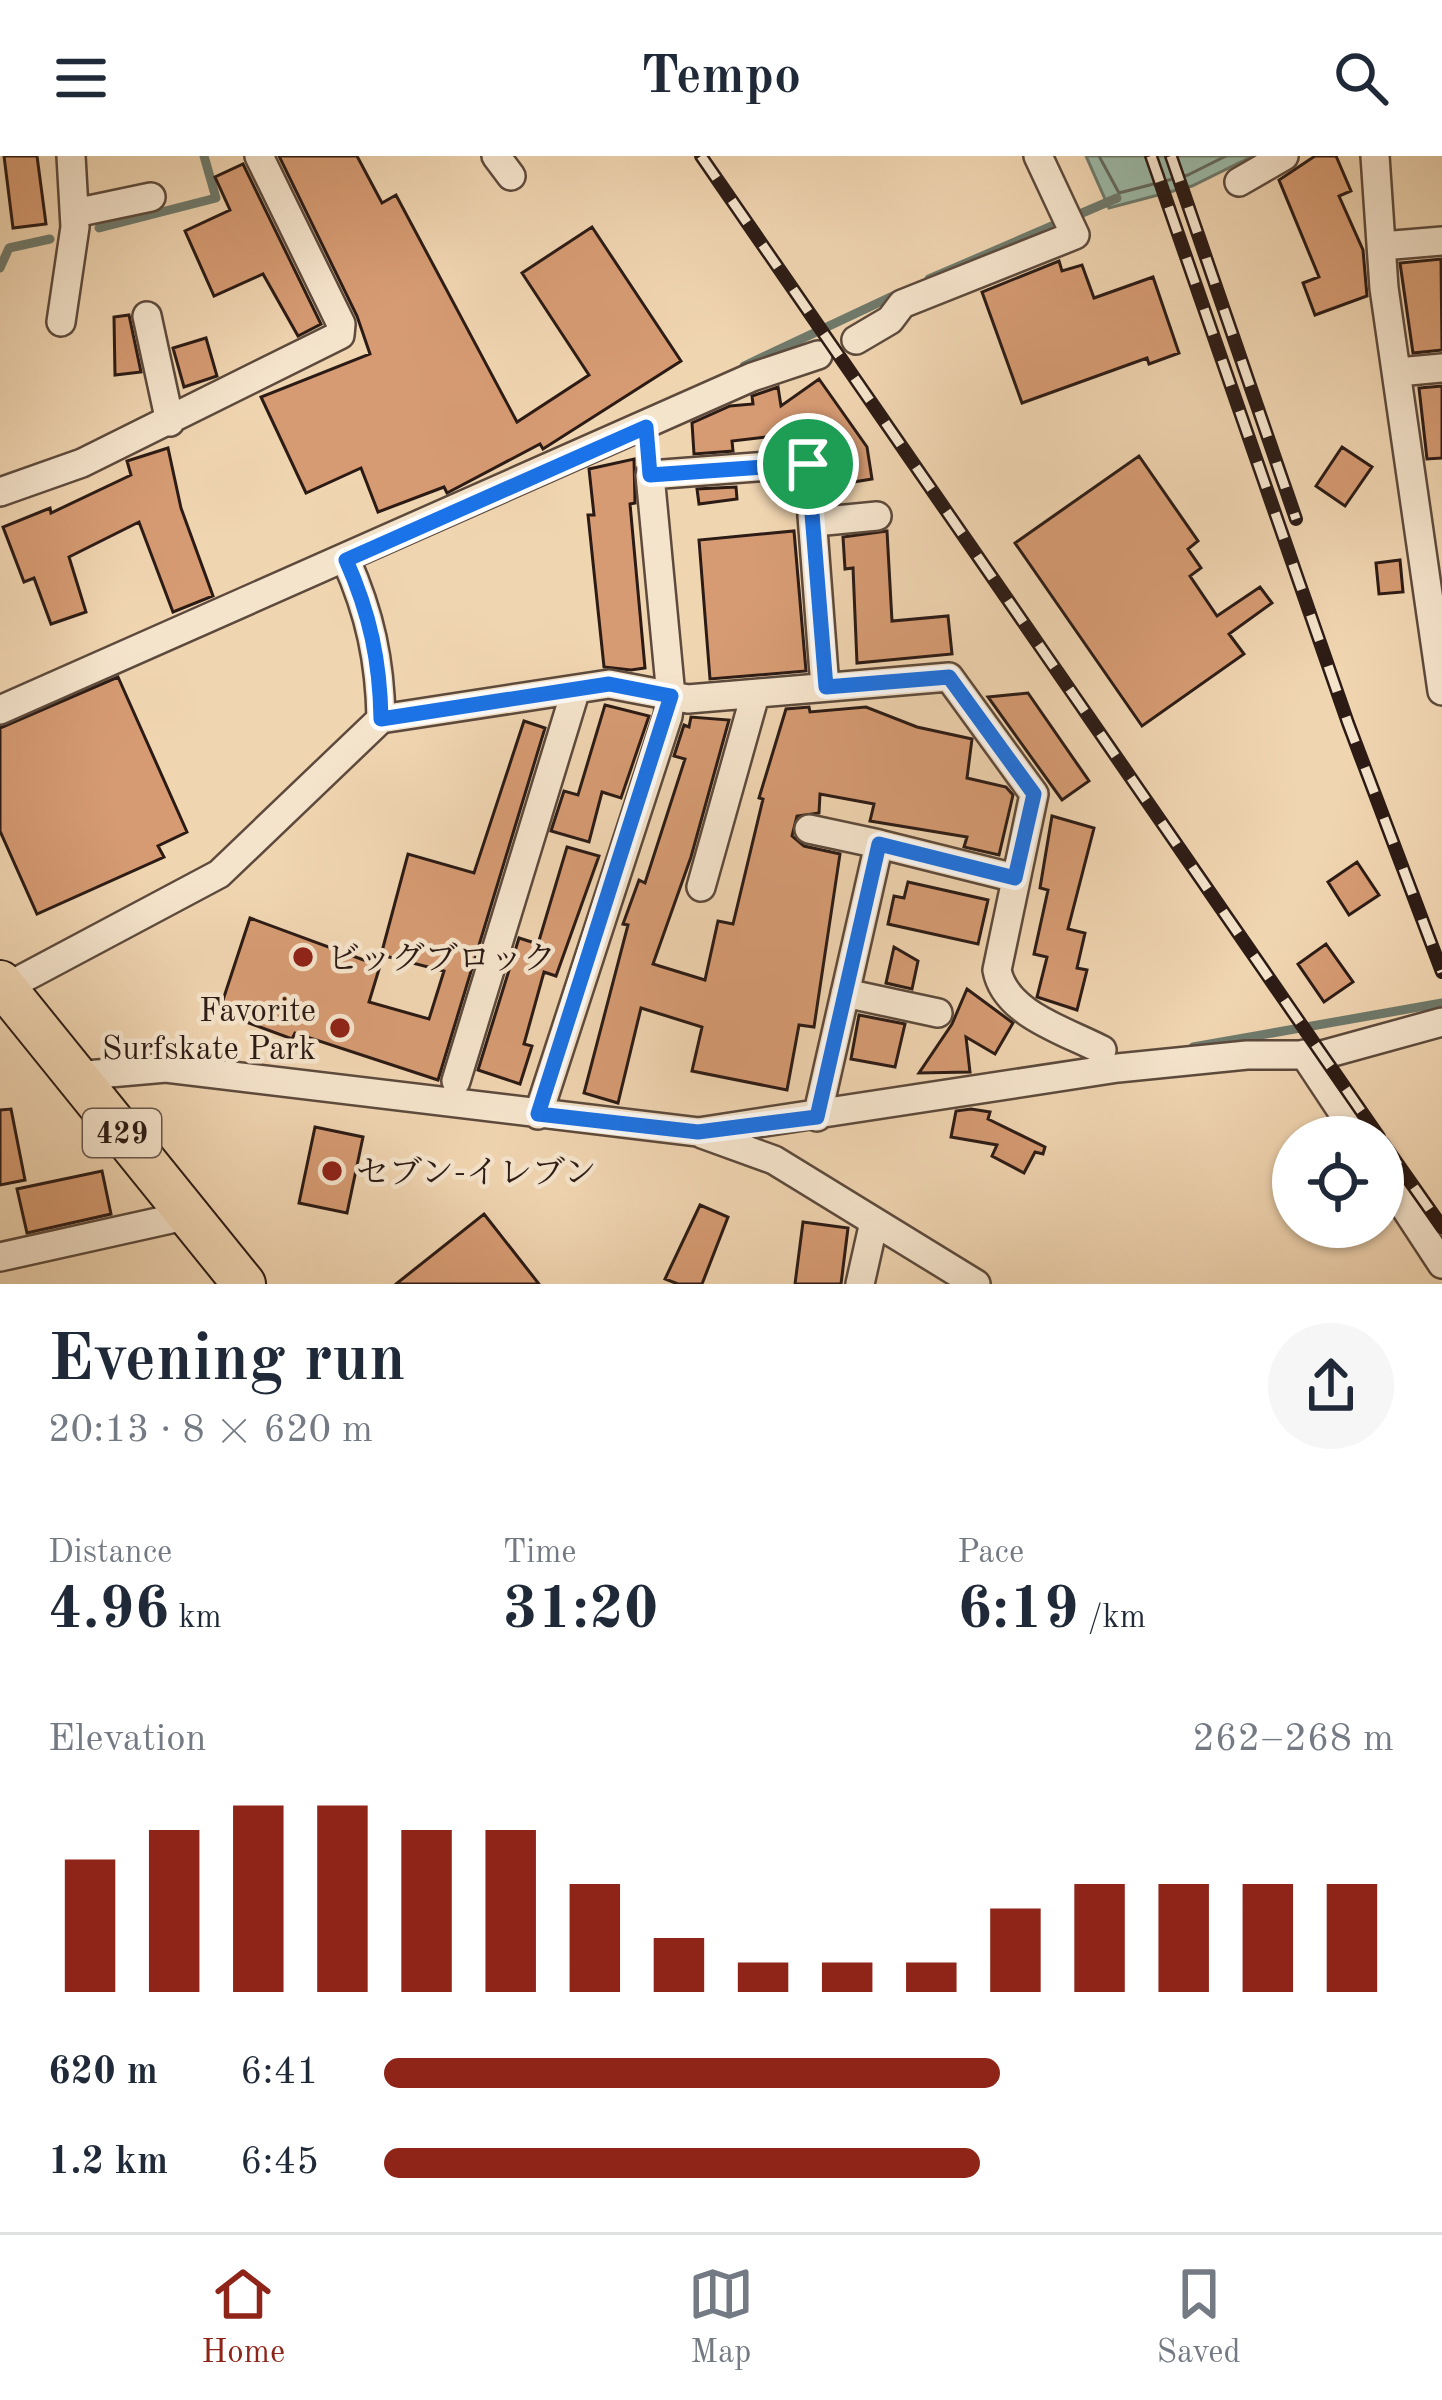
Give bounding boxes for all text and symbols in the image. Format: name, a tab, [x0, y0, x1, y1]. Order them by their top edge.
icon: menu	[48, 45, 114, 111]
icon: search	[1328, 45, 1394, 111]
text: Tempo	[641, 51, 801, 105]
pin	[757, 413, 859, 515]
icon: arrive	[775, 431, 841, 497]
place label: ビッグブロック	[327, 942, 556, 977]
marker: ビッグブロック	[290, 944, 316, 970]
place label: Favorite Surfskate Park	[102, 996, 316, 1067]
marker: Favorite Surfskate Park	[327, 1015, 353, 1041]
road number: 429	[83, 1109, 161, 1157]
map controls	[1272, 1116, 1404, 1248]
button: locate	[1272, 1116, 1404, 1248]
place label: セブン-イレブン	[356, 1156, 597, 1191]
marker: セブン-イレブン	[319, 1158, 345, 1184]
button: share	[1268, 1323, 1394, 1449]
text: Evening run	[48, 1329, 406, 1395]
text: 20:13 · 8 × 620 m	[48, 1411, 373, 1450]
text: Distance	[48, 1537, 172, 1570]
text: Time	[503, 1537, 577, 1570]
text: Pace	[957, 1537, 1024, 1570]
text: 4.96	[48, 1581, 169, 1641]
text: 31:20	[503, 1581, 659, 1641]
text: 6:19	[957, 1581, 1079, 1641]
text: km	[169, 1602, 222, 1635]
text: /km	[1079, 1602, 1146, 1635]
text: Elevation	[48, 1720, 207, 1759]
text: 262–268 m	[1192, 1720, 1394, 1759]
text: 620 m	[48, 2053, 158, 2092]
text: 6:41	[240, 2053, 319, 2092]
text: 1.2 km	[48, 2143, 168, 2182]
text: 6:45	[240, 2143, 319, 2182]
tab: Home	[201, 2261, 285, 2374]
tab: Map	[688, 2261, 754, 2374]
tab: Saved	[1157, 2261, 1241, 2374]

